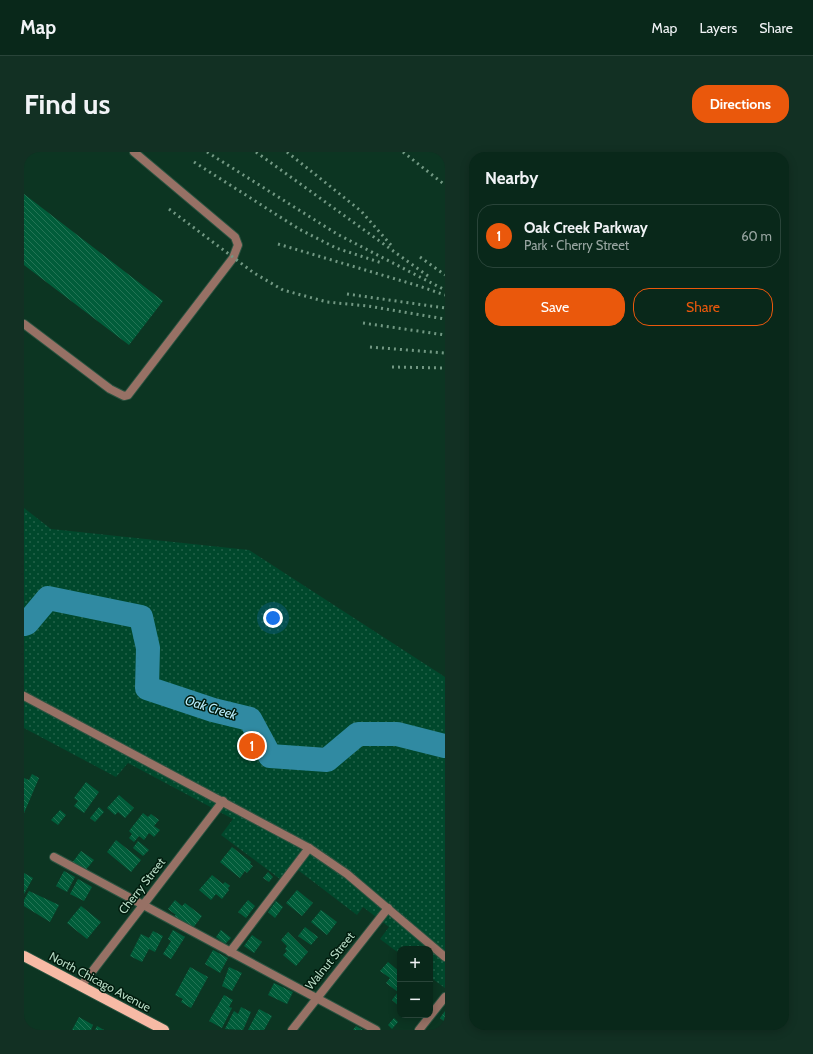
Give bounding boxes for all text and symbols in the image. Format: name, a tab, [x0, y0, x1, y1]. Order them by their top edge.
text: Map	[20, 16, 56, 39]
text: Map	[652, 19, 677, 37]
text: Layers	[699, 19, 737, 37]
text: Share	[759, 19, 793, 37]
button: Directions	[692, 85, 789, 123]
text: Find us	[24, 87, 110, 121]
text: Nearby	[485, 168, 538, 188]
text: Oak Creek Parkway	[524, 219, 648, 237]
text: 1	[497, 228, 501, 244]
text: 60 m	[741, 228, 772, 244]
text: Park · Cherry Street	[524, 237, 629, 253]
button: Save	[485, 288, 625, 326]
button: Share	[633, 288, 773, 326]
your location	[263, 608, 283, 628]
water label: Oak Creek	[183, 692, 239, 723]
pin: 1	[239, 731, 265, 761]
street label: Cherry Street	[115, 855, 168, 917]
street label: Walnut Street	[302, 929, 357, 993]
map controls	[397, 946, 433, 1018]
button: +	[397, 946, 433, 982]
street label: North Chicago Avenue	[47, 948, 154, 1015]
button: −	[397, 982, 433, 1018]

